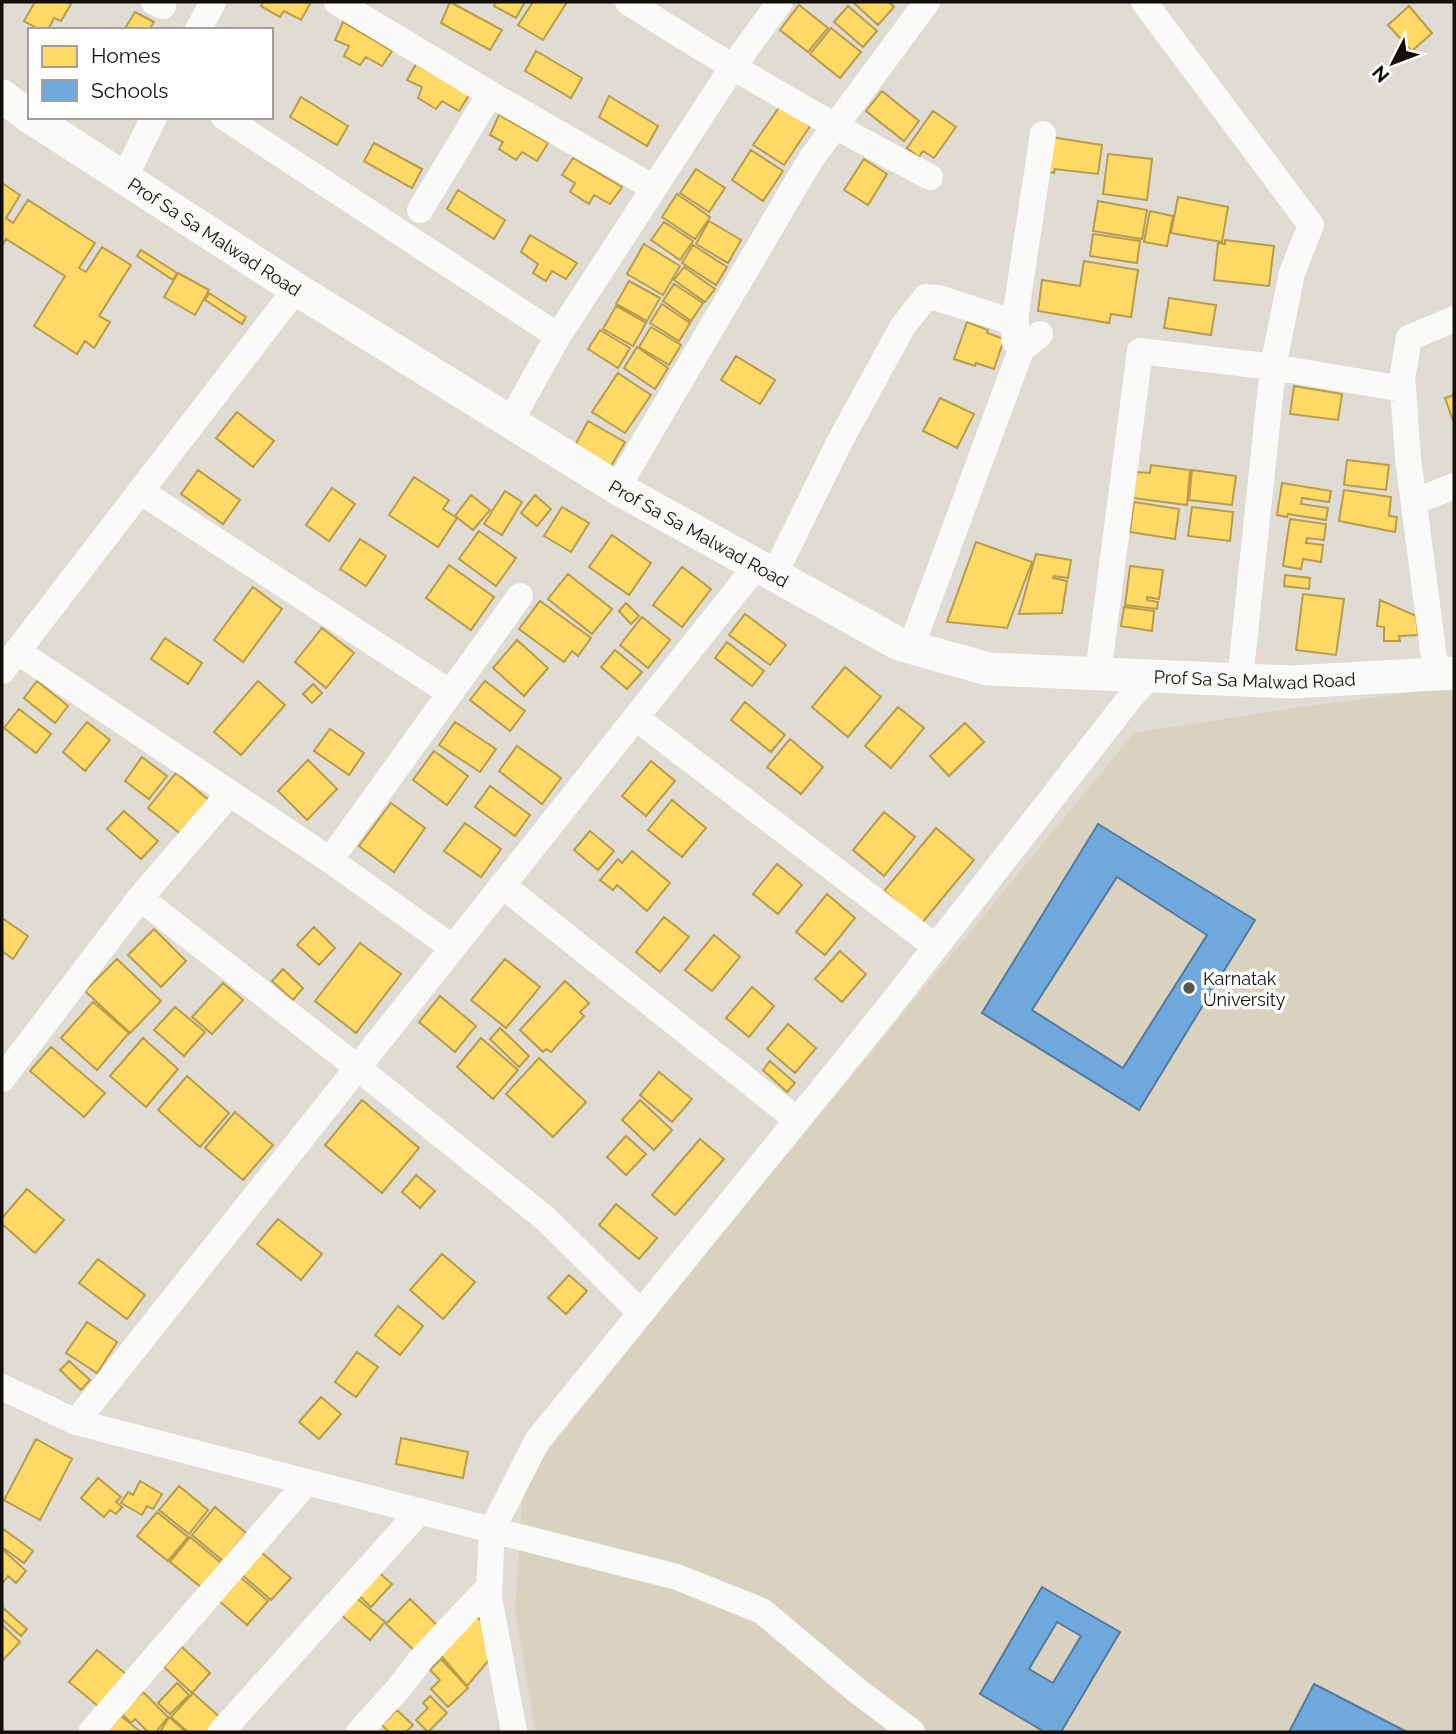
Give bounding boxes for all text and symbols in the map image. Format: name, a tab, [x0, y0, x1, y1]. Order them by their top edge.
legend	[28, 28, 273, 119]
north arrow	[1358, 28, 1428, 98]
text: Homes	[91, 43, 161, 68]
text: N	[1367, 62, 1393, 87]
text: Schools	[91, 78, 168, 103]
street label: Prof Sa Sa Malwad Road	[124, 173, 305, 300]
street label: Prof Sa Sa Malwad Road	[605, 475, 792, 591]
street label: Prof Sa Sa Malwad Road	[1153, 666, 1356, 693]
place label: Karnatak University	[1203, 968, 1286, 1010]
marker: Karnatak University	[1181, 980, 1197, 996]

